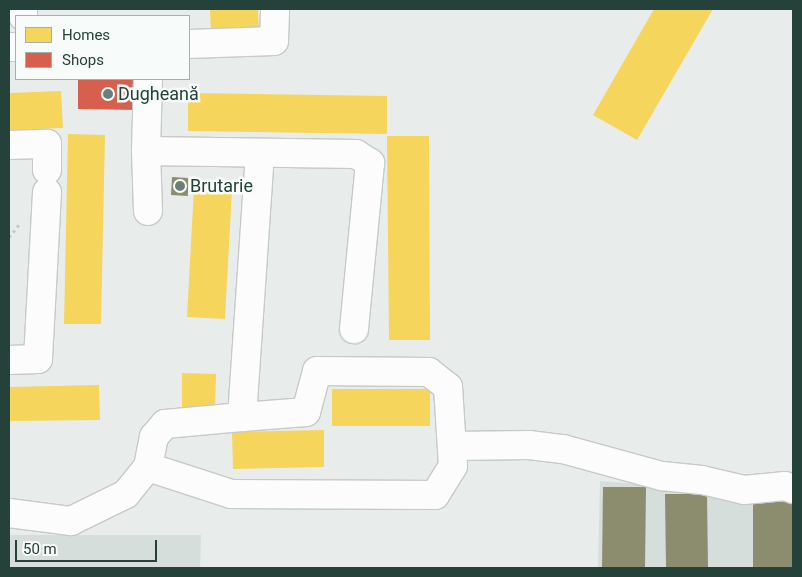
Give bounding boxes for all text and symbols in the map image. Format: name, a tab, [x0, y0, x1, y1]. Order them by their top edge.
legend	[15, 15, 190, 80]
text: Homes	[62, 26, 110, 44]
text: Shops	[62, 51, 104, 69]
place label: Dugheană	[118, 83, 199, 105]
marker: Dugheană	[102, 88, 114, 100]
place label: Brutarie	[190, 175, 253, 197]
marker: Brutarie	[174, 180, 186, 192]
scale bar	[18, 530, 160, 562]
text: 50 m	[23, 540, 57, 558]

